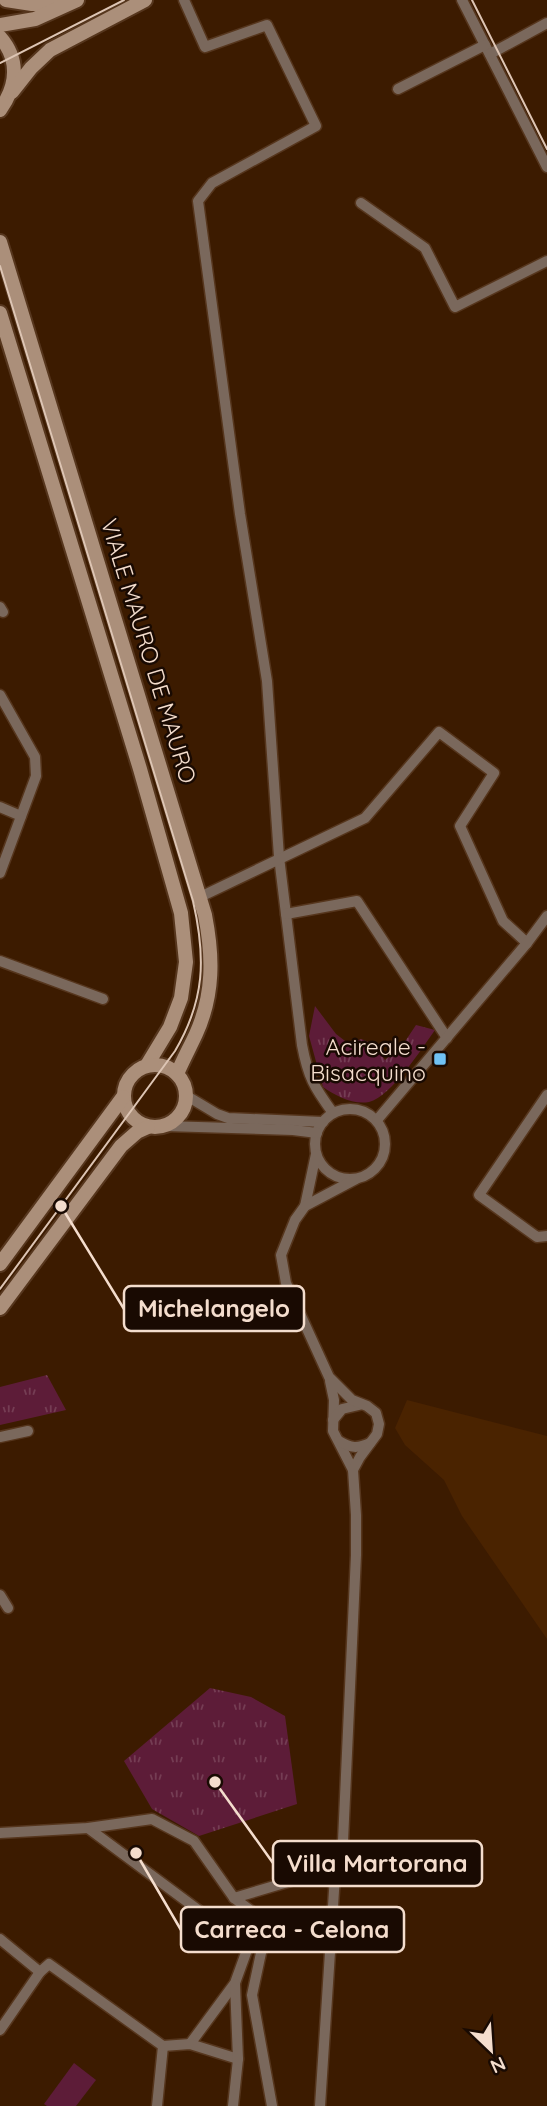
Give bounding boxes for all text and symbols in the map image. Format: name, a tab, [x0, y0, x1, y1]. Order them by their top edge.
street label: VIALE MAURO DE MAURO	[95, 515, 203, 787]
place label: Acireale - Bisacquino	[310, 1032, 426, 1087]
marker: Acireale - Bisacquino	[432, 1051, 448, 1067]
callout: Michelangelo	[124, 1286, 304, 1331]
text: Michelangelo	[138, 1293, 290, 1323]
callout: Villa Martorana	[273, 1841, 482, 1886]
text: Villa Martorana	[286, 1848, 468, 1878]
callout: Carreca - Celona	[181, 1907, 404, 1952]
text: Carreca - Celona	[195, 1914, 389, 1944]
north arrow	[456, 2015, 526, 2085]
text: N	[487, 2052, 510, 2079]

